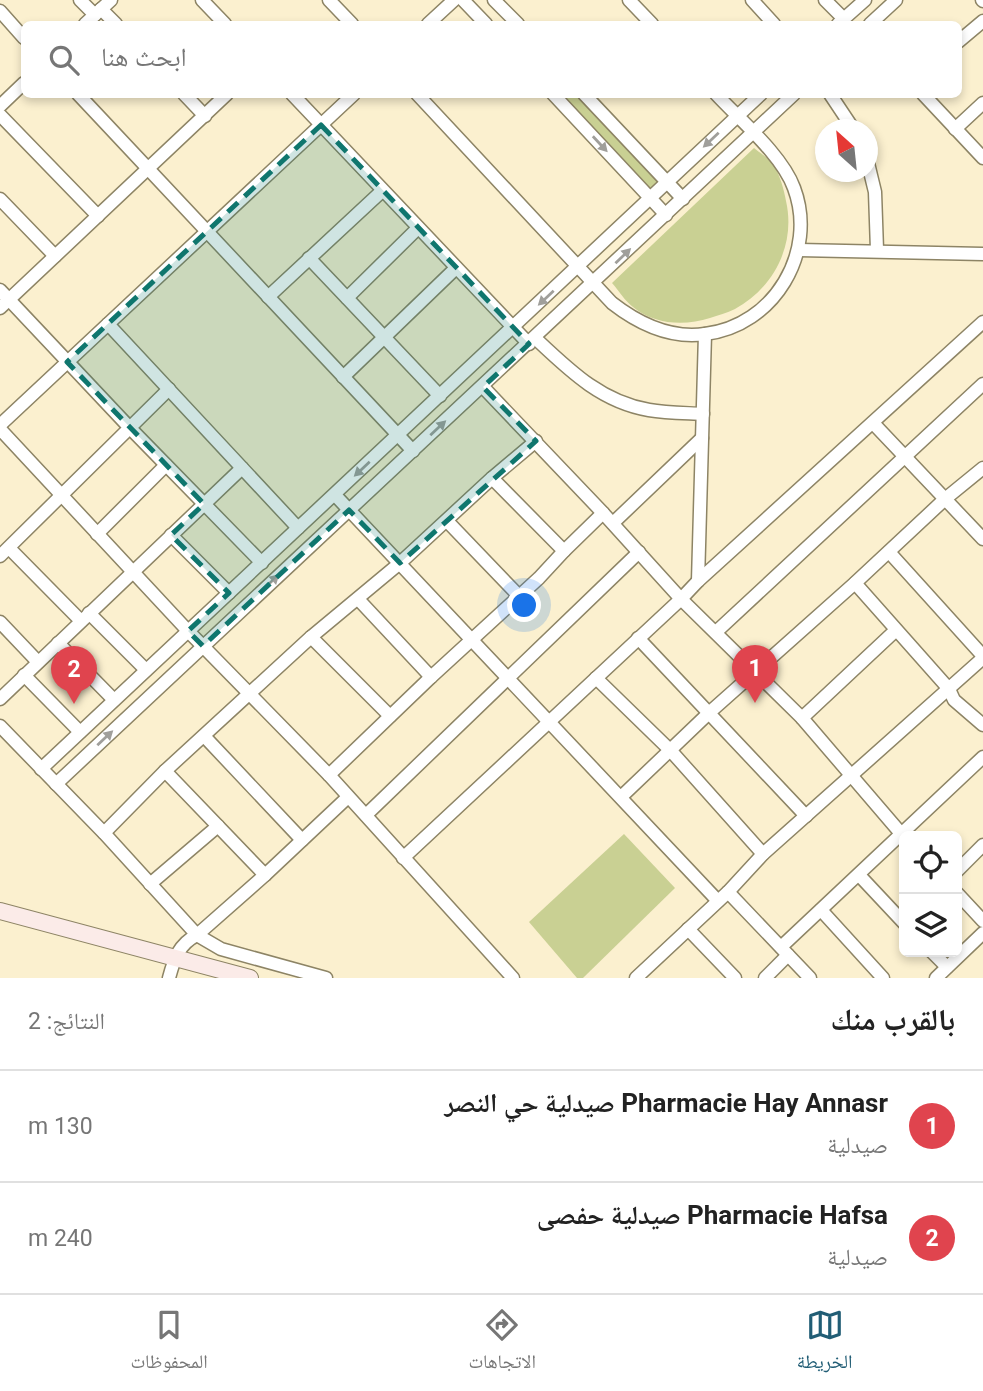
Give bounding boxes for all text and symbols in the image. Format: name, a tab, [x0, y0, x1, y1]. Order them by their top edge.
search box	[21, 21, 962, 98]
icon: search	[45, 41, 83, 79]
text: ابحث هنا	[101, 42, 187, 72]
north arrow	[815, 119, 878, 182]
one-way arrow	[703, 132, 720, 148]
one-way arrow	[592, 135, 608, 153]
one-way arrow	[614, 248, 631, 264]
one-way arrow	[538, 289, 555, 305]
one-way arrow	[429, 420, 446, 436]
one-way arrow	[354, 461, 371, 477]
one-way arrow	[262, 574, 280, 590]
your location	[507, 588, 541, 622]
pin: 1	[732, 645, 778, 703]
pin: 2	[51, 646, 97, 704]
one-way arrow	[96, 730, 113, 746]
map controls	[899, 831, 962, 957]
button: locate	[899, 831, 962, 894]
button: layers	[899, 894, 962, 957]
text: بالقرب منك	[830, 1002, 955, 1037]
text: النتائج: 2	[28, 1008, 105, 1035]
text: Pharmacie Hay Annasr صيدلية حي النصر	[444, 1088, 888, 1118]
text: 130 m	[28, 1113, 93, 1140]
text: 1	[925, 1113, 939, 1140]
text: صيدلية	[827, 1132, 888, 1159]
text: Pharmacie Hafsa صيدلية حفصى	[537, 1200, 888, 1230]
text: 240 m	[28, 1225, 93, 1252]
text: 2	[925, 1225, 939, 1252]
text: صيدلية	[827, 1244, 888, 1271]
tab: المحفوظات	[130, 1306, 208, 1380]
tab: الاتجاهات	[468, 1306, 536, 1380]
tab: الخريطة	[797, 1306, 853, 1380]

